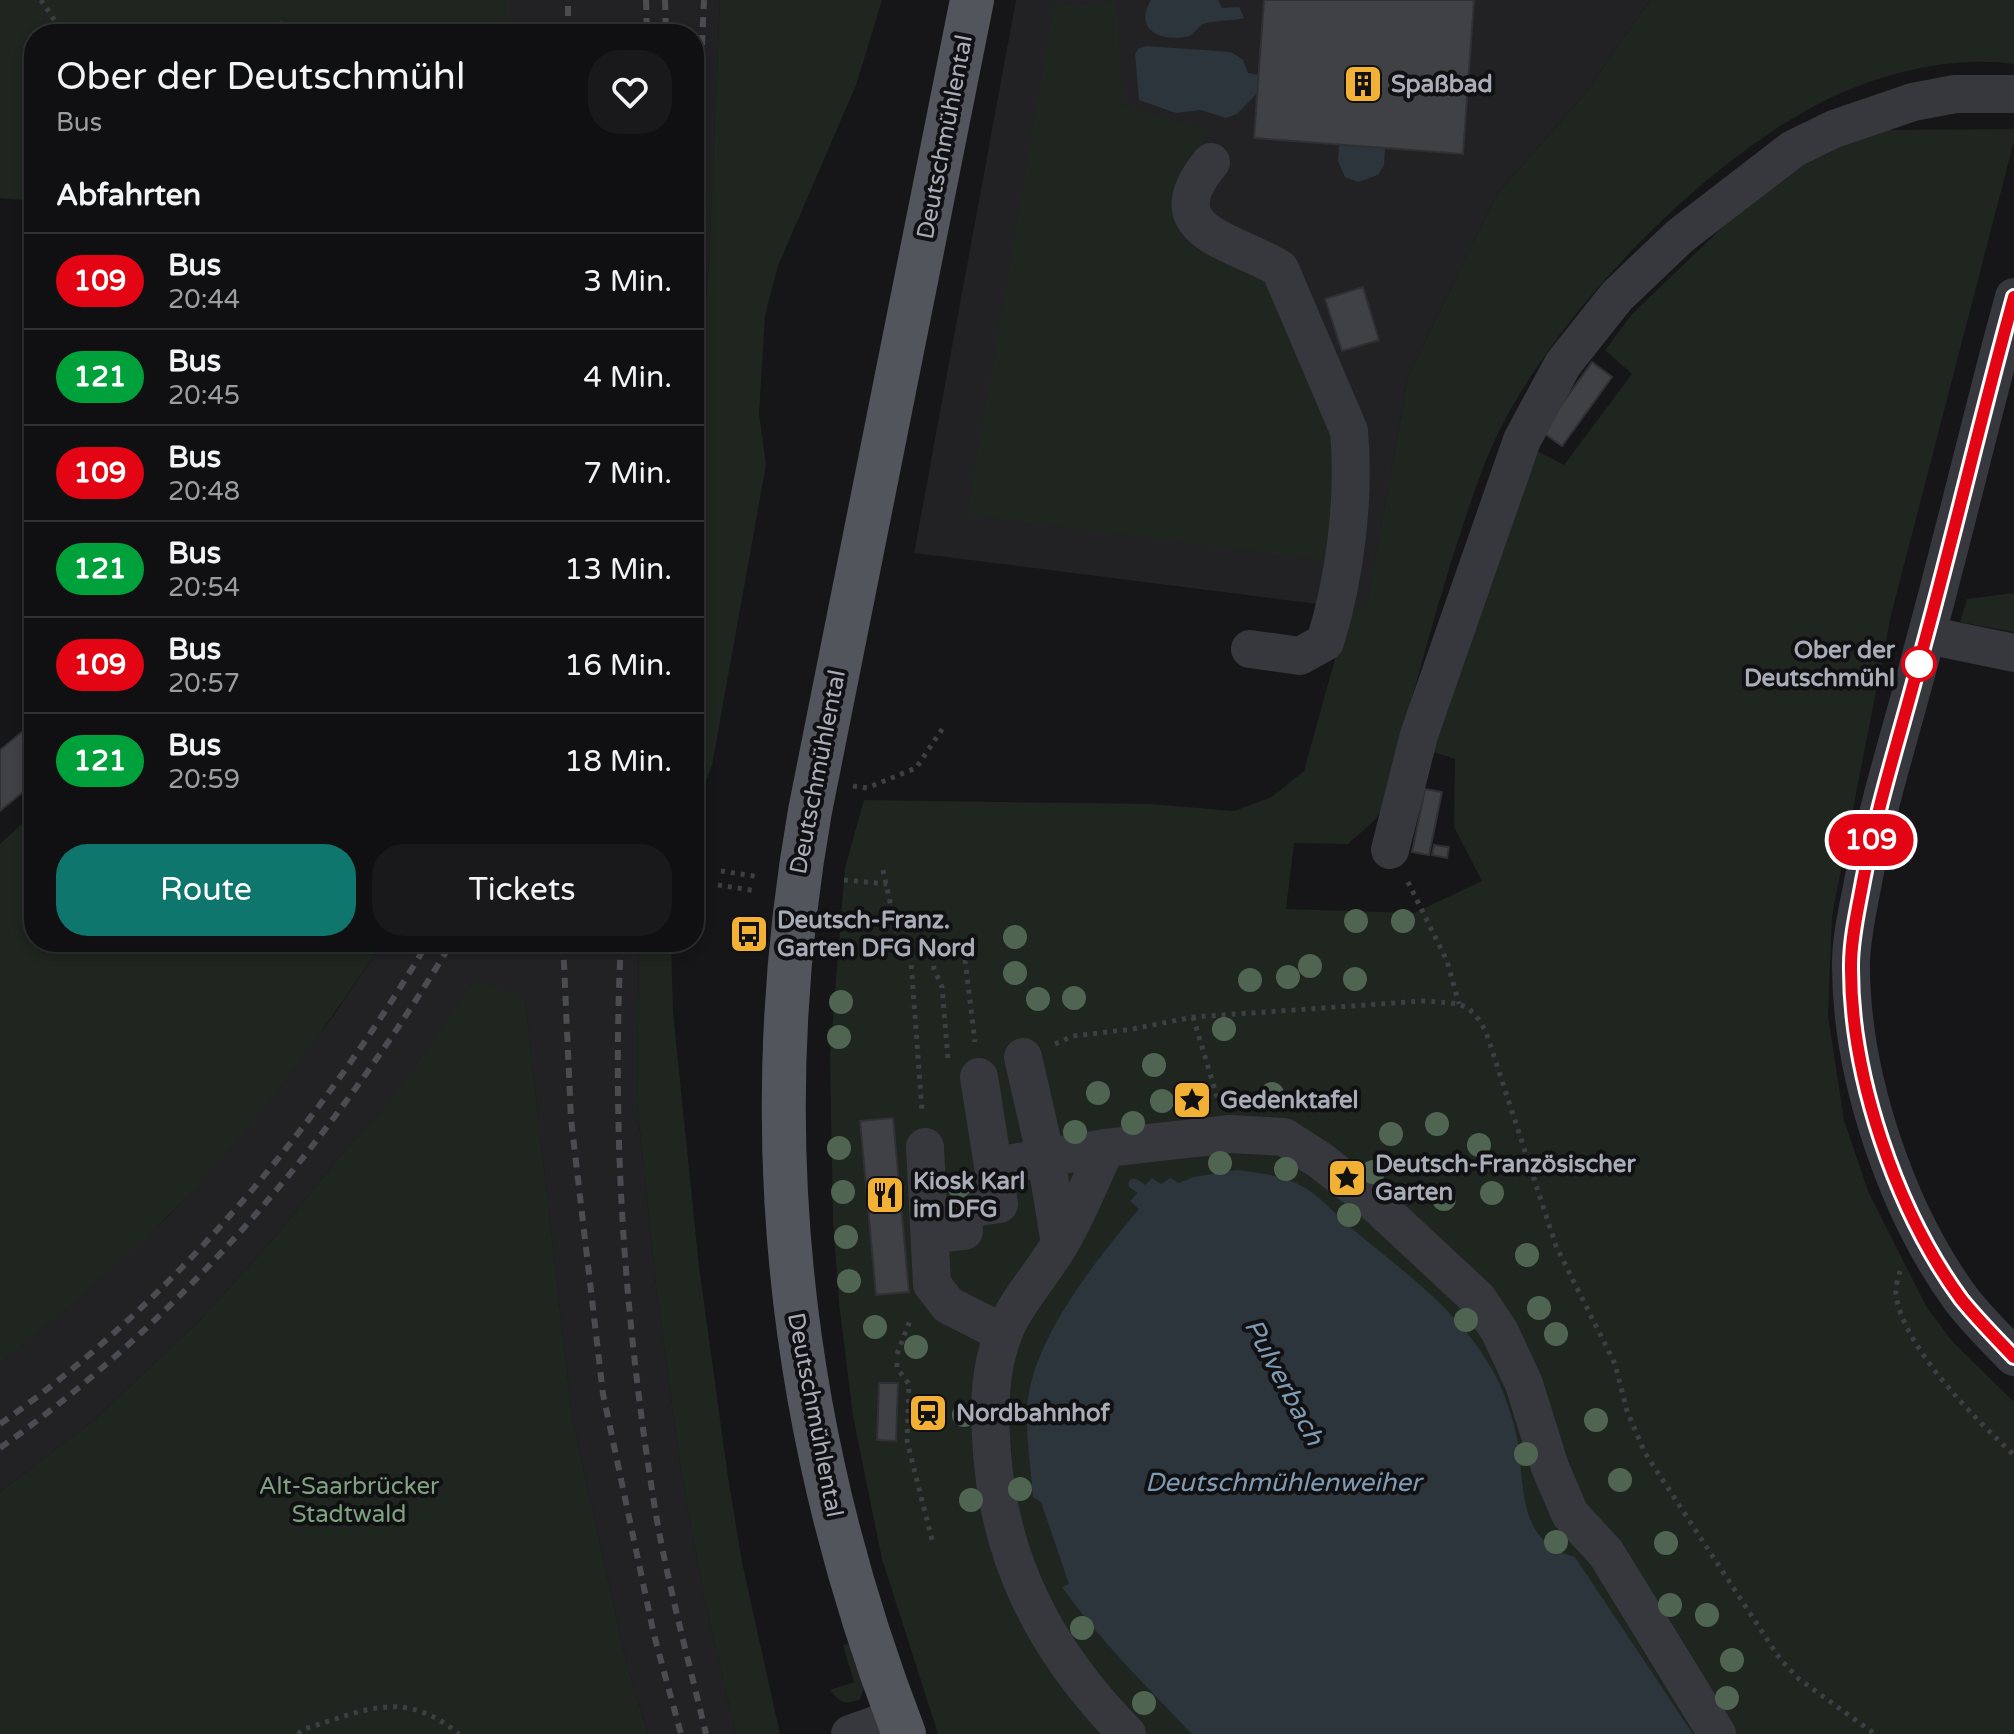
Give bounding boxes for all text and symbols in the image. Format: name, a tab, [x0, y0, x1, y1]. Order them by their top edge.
street label: Deutschmühlental	[911, 32, 979, 242]
button: heart	[588, 50, 672, 134]
text: Ober der Deutschmühl	[56, 54, 465, 100]
building icon: Spaßbad	[1342, 63, 1384, 105]
place label: Spaßbad	[1391, 70, 1493, 99]
text: Bus	[56, 107, 102, 138]
text: Abfahrten	[56, 177, 201, 214]
text: Bus	[168, 247, 221, 284]
text: 3 Min.	[583, 263, 672, 300]
text: 109	[74, 264, 126, 298]
text: 20:44	[168, 284, 240, 315]
text: Bus	[168, 343, 221, 380]
text: 4 Min.	[583, 359, 672, 396]
text: 121	[74, 360, 126, 394]
text: 20:45	[168, 380, 240, 411]
text: Bus	[168, 439, 221, 476]
text: 7 Min.	[583, 455, 672, 492]
text: 109	[74, 456, 126, 490]
text: 20:48	[168, 476, 240, 507]
text: Bus	[168, 535, 221, 572]
text: 13 Min.	[564, 551, 672, 588]
text: 121	[74, 552, 126, 586]
text: 20:54	[168, 572, 240, 603]
text: Bus	[168, 631, 221, 668]
place label: Ober der Deutschmühl	[1744, 636, 1896, 693]
text: 16 Min.	[564, 647, 672, 684]
marker: Ober der Deutschmühl	[1902, 647, 1936, 681]
text: 109	[74, 648, 126, 682]
street label: Deutschmühlental	[784, 667, 852, 877]
text: 20:57	[168, 668, 240, 699]
text: Bus	[168, 727, 221, 764]
text: 18 Min.	[564, 743, 672, 780]
text: 121	[74, 744, 126, 778]
text: 20:59	[168, 764, 240, 795]
line badge: 109	[1825, 814, 1917, 866]
text: 109	[1845, 823, 1897, 857]
button: Route	[56, 844, 356, 936]
button: Tickets	[372, 844, 672, 936]
place label: Deutsch-Franz. Garten DFG Nord	[777, 906, 975, 963]
bus stop icon: Deutsch-Franz. Garten DFG Nord	[728, 913, 770, 955]
place icon: Gedenktafel	[1171, 1079, 1213, 1121]
place label: Gedenktafel	[1220, 1086, 1359, 1115]
place label: Deutsch-Französischer Garten	[1375, 1150, 1636, 1207]
place icon: Deutsch-Französischer Garten	[1326, 1157, 1368, 1199]
place label: Kiosk Karl im DFG	[913, 1167, 1025, 1224]
restaurant icon: Kiosk Karl im DFG	[864, 1174, 906, 1216]
street label: Deutschmühlental	[781, 1310, 849, 1520]
water label: Pulverbach	[1238, 1314, 1331, 1451]
station icon: Nordbahnhof	[907, 1392, 949, 1434]
place label: Nordbahnhof	[956, 1399, 1110, 1428]
water label: Deutschmühlenweiher	[1145, 1467, 1424, 1498]
park label: Alt-Saarbrücker Stadtwald	[259, 1472, 440, 1529]

